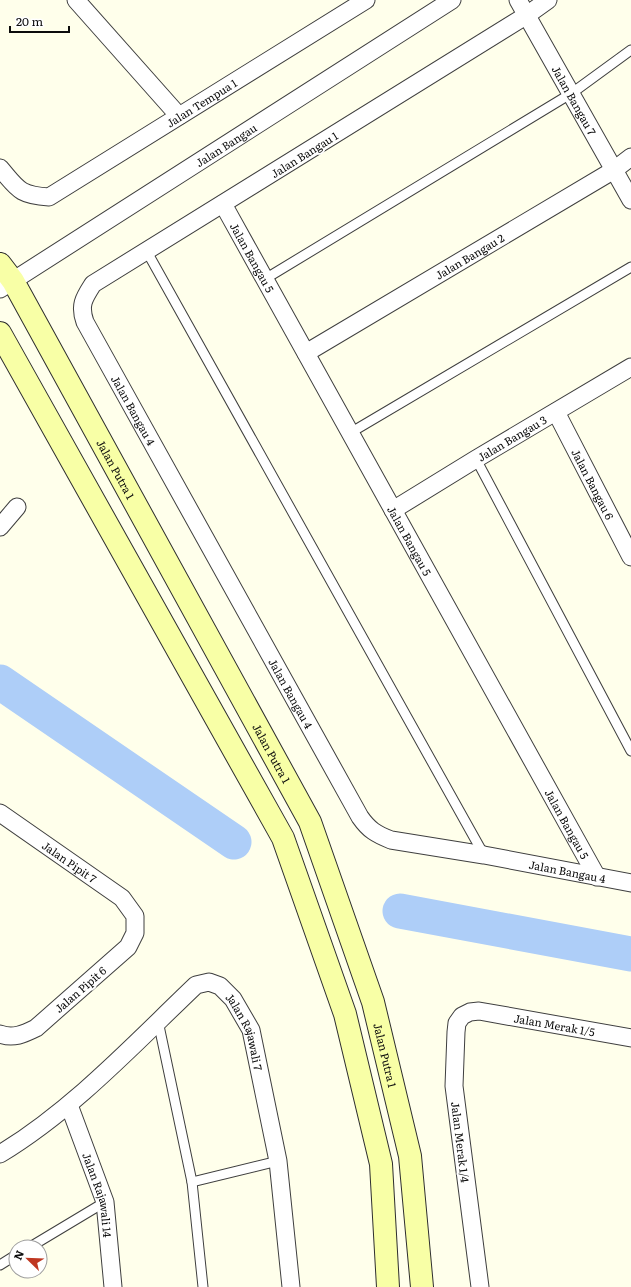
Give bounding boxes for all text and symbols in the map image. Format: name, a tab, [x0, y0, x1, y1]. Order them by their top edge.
scale bar	[10, 8, 69, 34]
text: 20 m	[16, 12, 43, 30]
street label: Jalan Bangau 7	[549, 62, 601, 138]
street label: Jalan Tempua 1	[163, 74, 240, 130]
street label: Jalan Bangau	[192, 119, 259, 170]
street label: Jalan Bangau 1	[267, 127, 341, 181]
street label: Jalan Bangau 5	[227, 220, 279, 295]
street label: Jalan Bangau 2	[432, 229, 507, 283]
street label: Jalan Bangau 4	[108, 372, 160, 448]
street label: Jalan Bangau 3	[474, 411, 549, 465]
street label: Jalan Putra 1	[93, 436, 139, 502]
street label: Jalan Bangau 6	[568, 446, 618, 522]
street label: Jalan Bangau 5	[384, 503, 436, 579]
street label: Jalan Bangau 4	[265, 655, 317, 731]
street label: Jalan Putra 1	[249, 720, 295, 786]
street label: Jalan Bangau 5	[542, 786, 593, 862]
street label: Jalan Pipit 7	[39, 837, 101, 886]
street label: Jalan Bangau 4	[528, 856, 607, 886]
street label: Jalan Pipit 6	[51, 962, 109, 1016]
street label: Jalan Rajawali 7	[223, 989, 267, 1072]
street label: Jalan Merak 1/5	[513, 1009, 597, 1040]
street label: Jalan Putra 1	[370, 1021, 401, 1090]
street label: Jalan Merak 1/4	[448, 1101, 474, 1183]
street label: Jalan Rajawali 14	[79, 1150, 116, 1238]
north arrow	[8, 1239, 48, 1279]
text: N	[9, 1247, 27, 1262]

